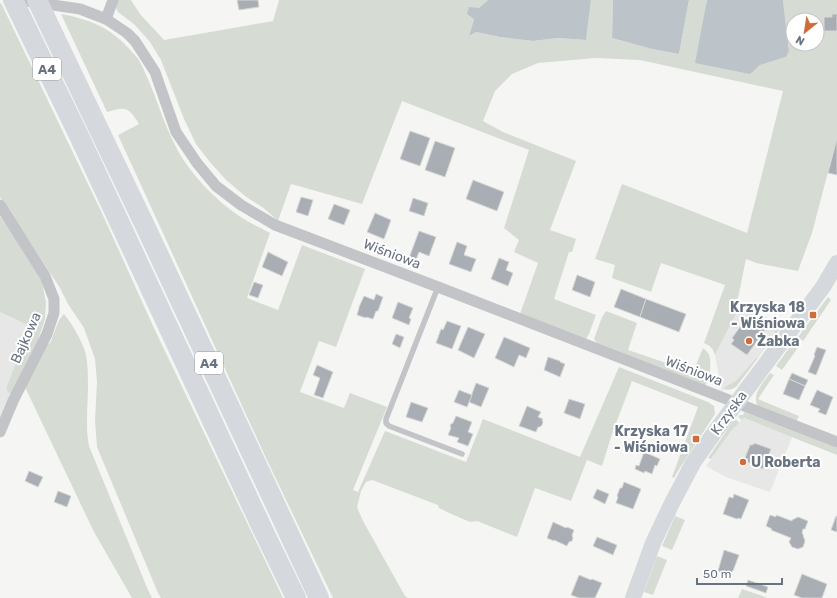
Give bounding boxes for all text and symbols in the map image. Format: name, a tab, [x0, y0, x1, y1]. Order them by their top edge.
north arrow	[785, 12, 825, 52]
text: N	[794, 33, 807, 48]
road number: A4	[33, 58, 61, 80]
street label: Wiśniowa	[361, 235, 423, 273]
place label: Krzyska 18 - Wiśniowa	[730, 299, 805, 332]
street label: Bajkowa	[7, 310, 45, 366]
marker: Krzyska 18 - Wiśniowa	[808, 310, 818, 320]
place label: Żabka	[757, 332, 800, 350]
marker: Żabka	[744, 336, 754, 346]
road number: A4	[195, 352, 223, 374]
street label: Wiśniowa	[663, 352, 725, 390]
street label: Krzyska	[707, 388, 751, 438]
place label: Krzyska 17 - Wiśniowa	[614, 423, 688, 456]
marker: Krzyska 17 - Wiśniowa	[691, 434, 701, 444]
place label: U Roberta	[751, 454, 821, 471]
marker: U Roberta	[738, 457, 748, 467]
scale bar	[697, 560, 782, 586]
text: 50 m	[703, 567, 731, 581]

